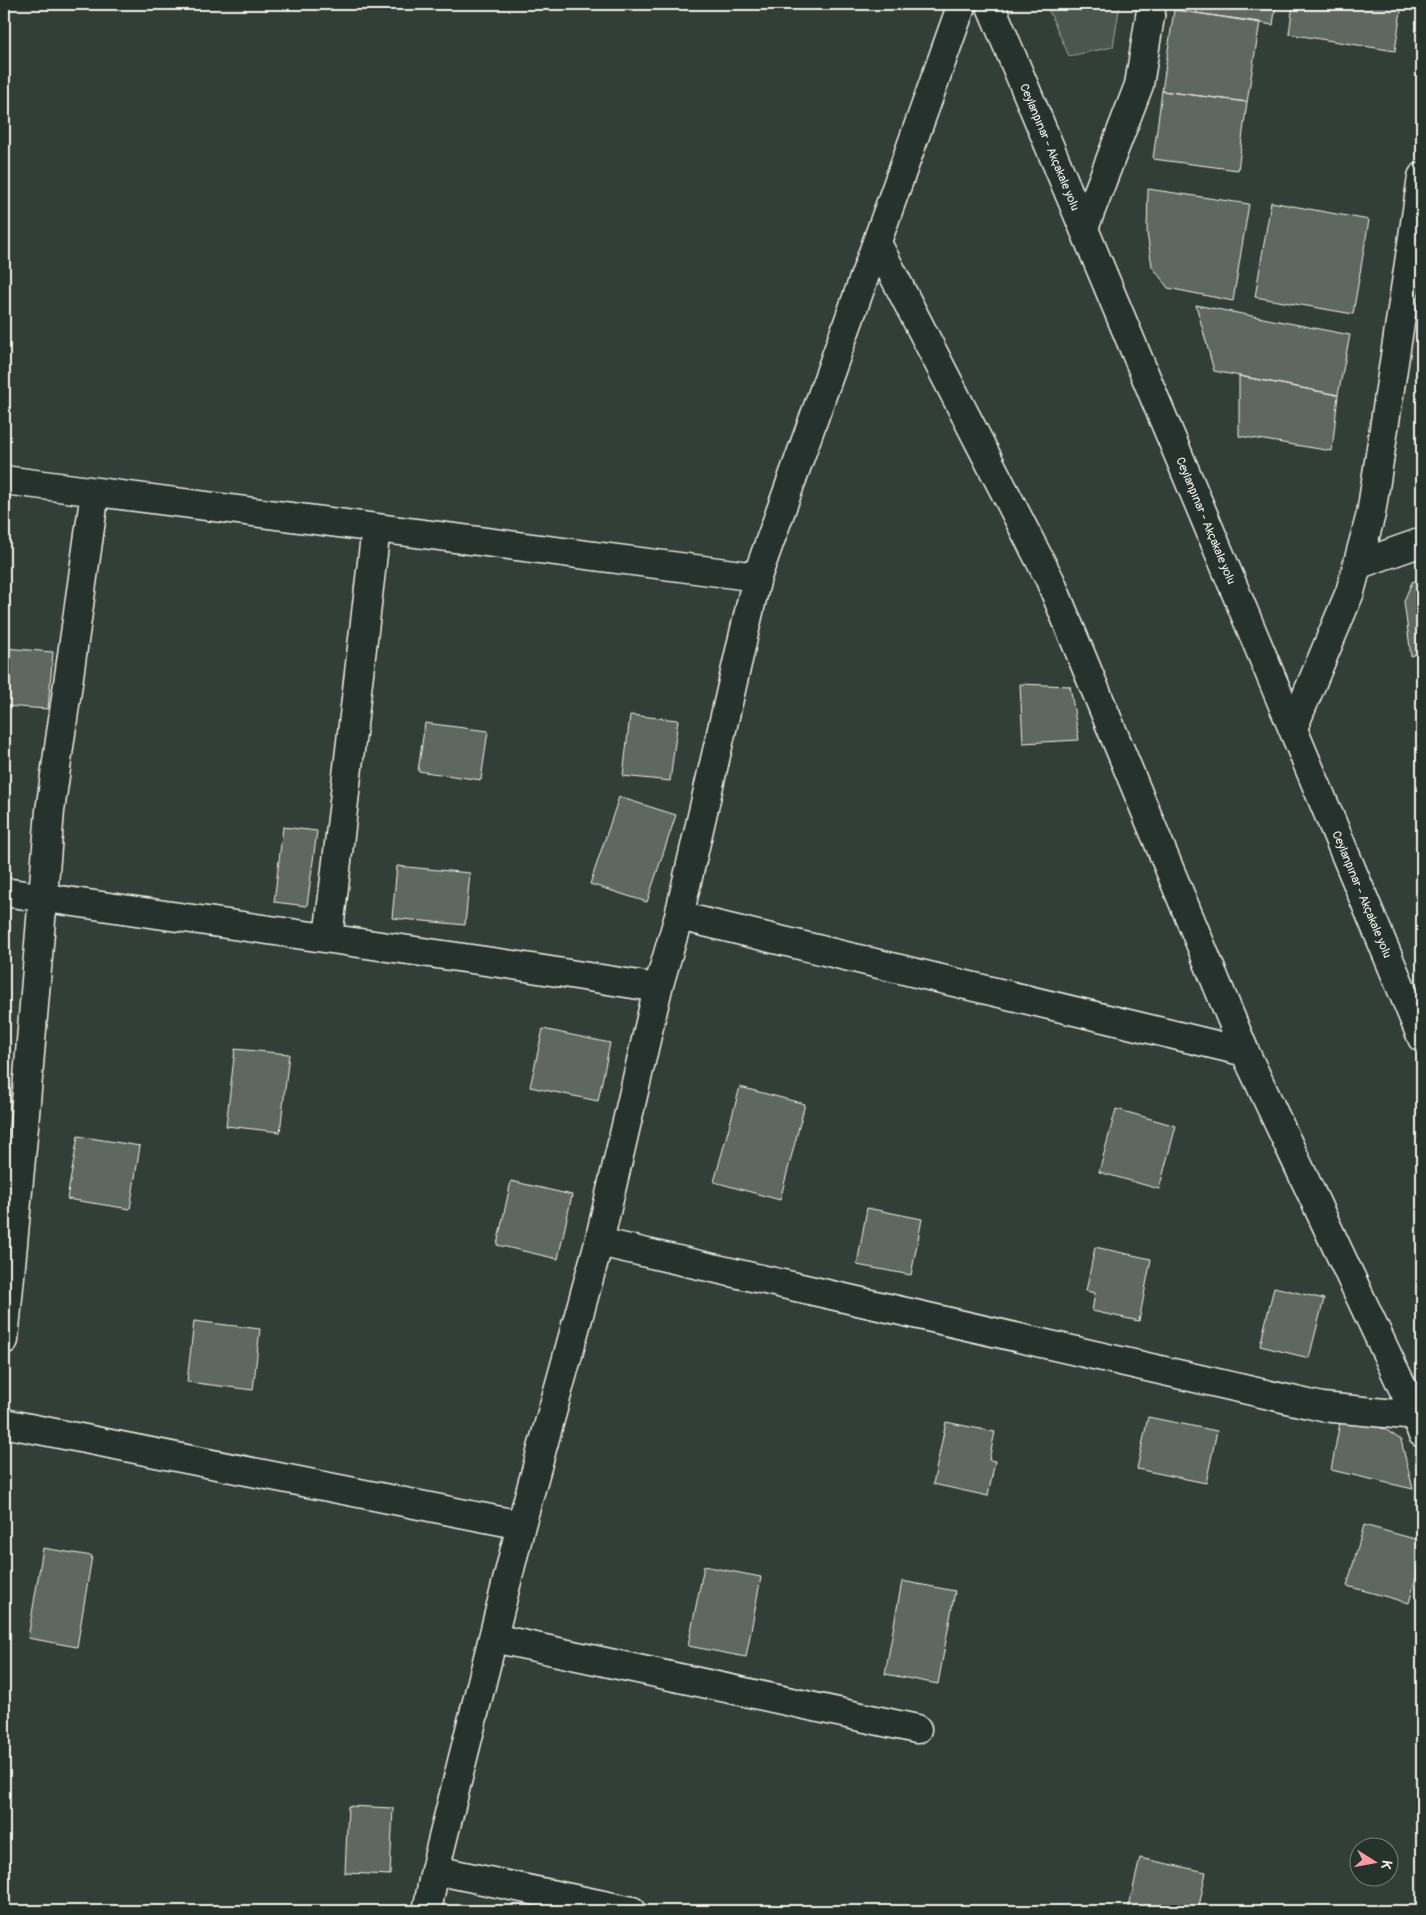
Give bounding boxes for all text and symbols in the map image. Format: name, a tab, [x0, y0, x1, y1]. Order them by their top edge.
street label: Ceylanpınar - Akçakale yolu	[1017, 81, 1083, 213]
street label: Ceylanpınar - Akçakale yolu	[1173, 455, 1239, 587]
street label: Ceylanpınar - Akçakale yolu	[1329, 829, 1395, 960]
north arrow	[1348, 1838, 1398, 1888]
text: K	[1377, 1859, 1395, 1871]

